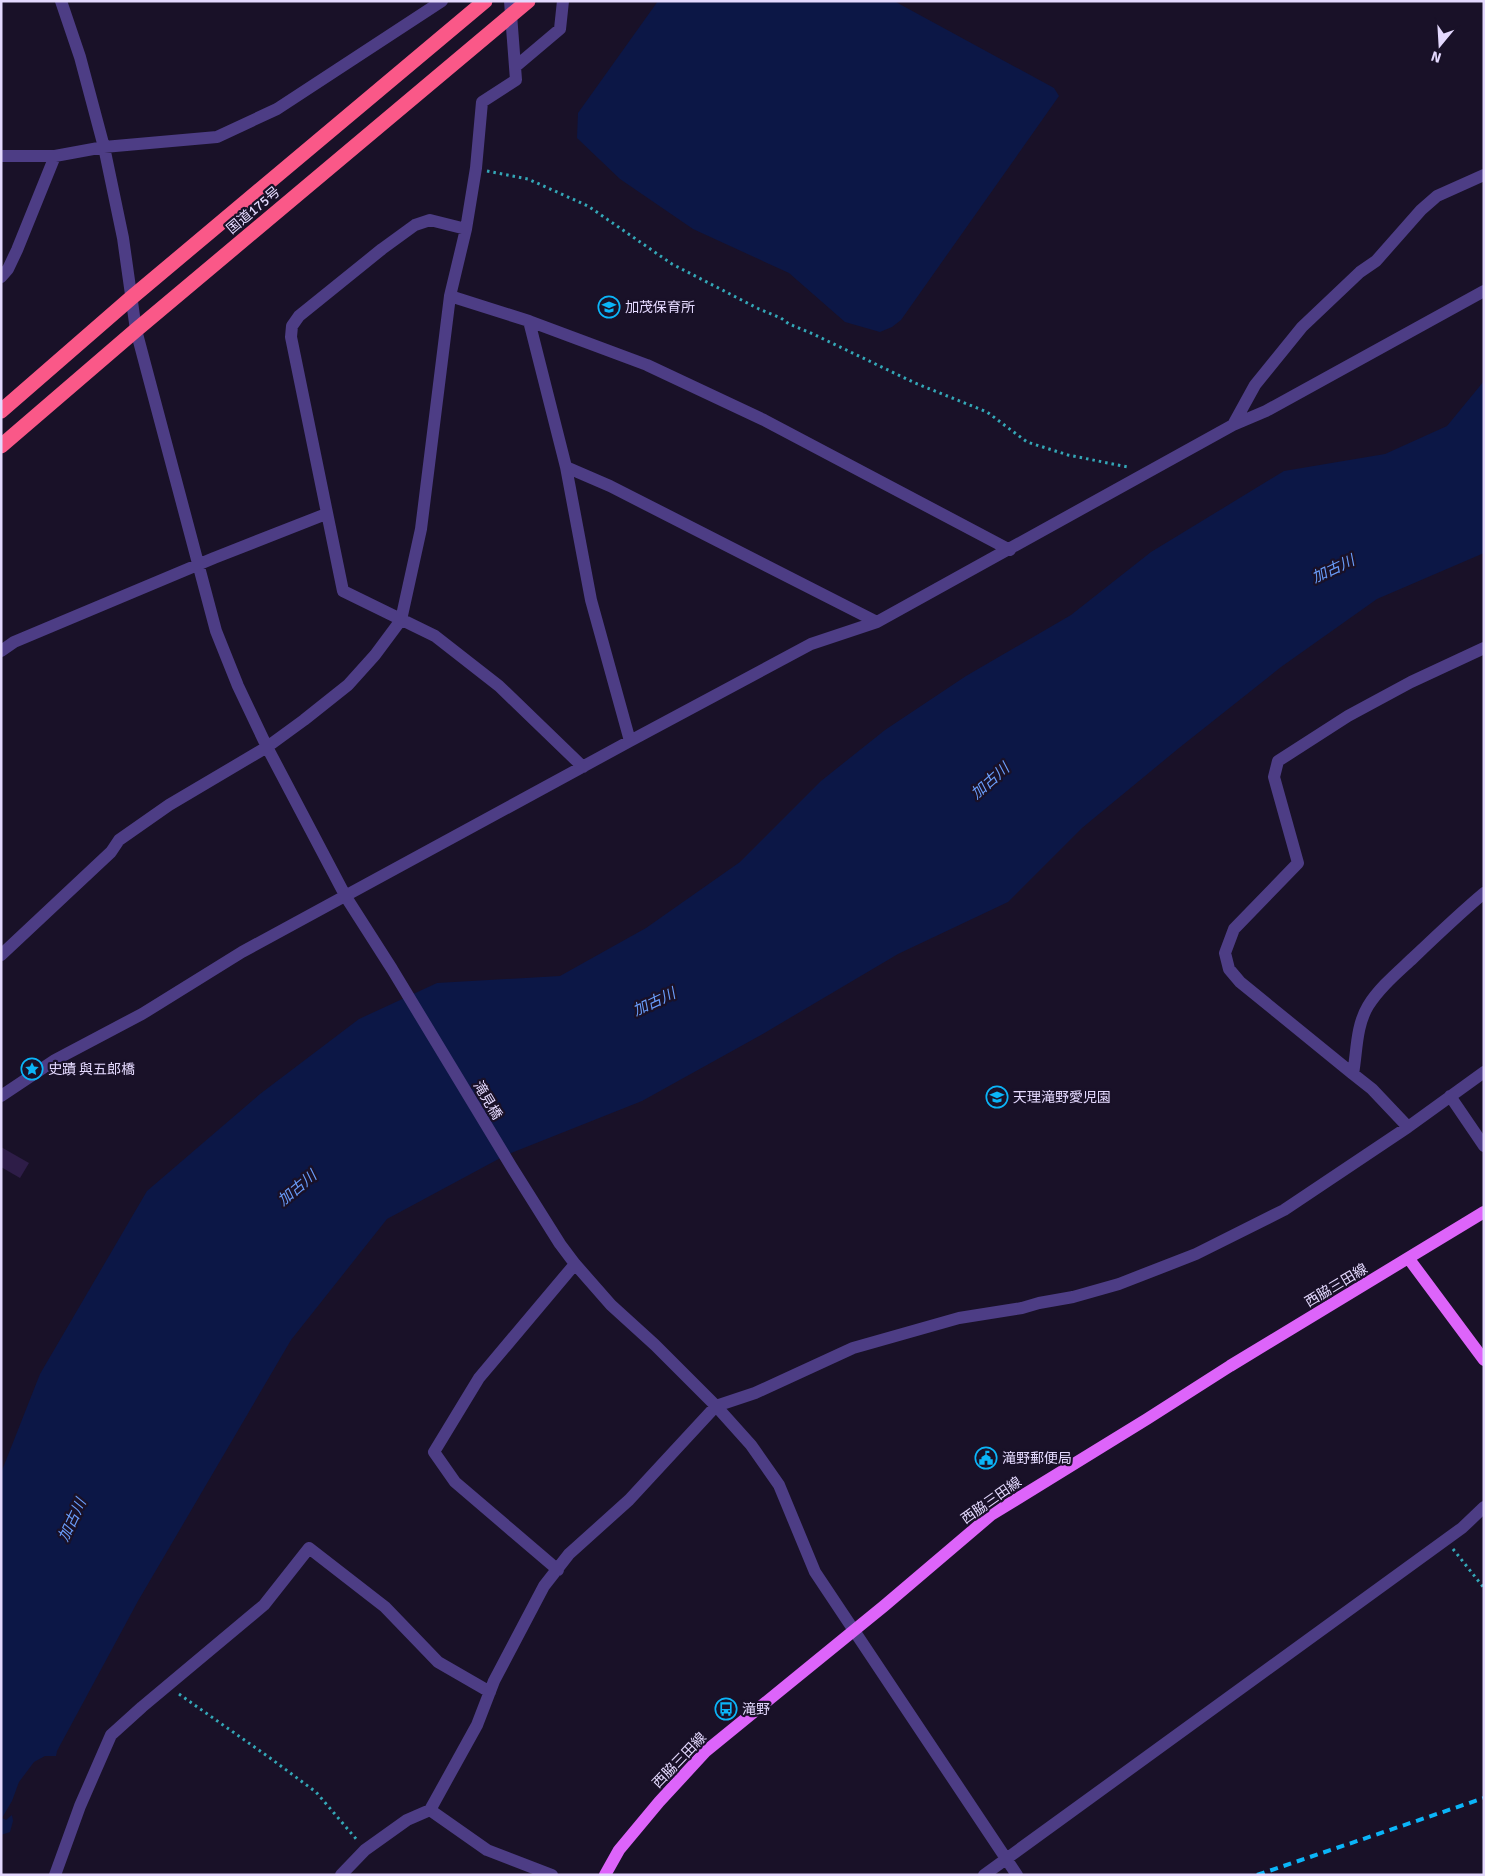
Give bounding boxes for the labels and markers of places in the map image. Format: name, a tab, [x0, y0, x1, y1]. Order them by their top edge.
school or university icon: 加茂保育所	[597, 295, 621, 319]
place label: 加茂保育所	[625, 299, 695, 316]
place icon: 史蹟 與五郎橋	[20, 1057, 44, 1081]
place label: 史蹟 與五郎橋	[48, 1061, 135, 1078]
school or university icon: 天理滝野愛児園	[985, 1085, 1009, 1109]
place label: 天理滝野愛児園	[1013, 1089, 1111, 1106]
public building icon: 滝野郵便局	[974, 1446, 998, 1470]
place label: 滝野郵便局	[1002, 1450, 1072, 1467]
bus stop icon: 滝野	[714, 1697, 738, 1721]
place label: 滝野	[742, 1701, 770, 1718]

